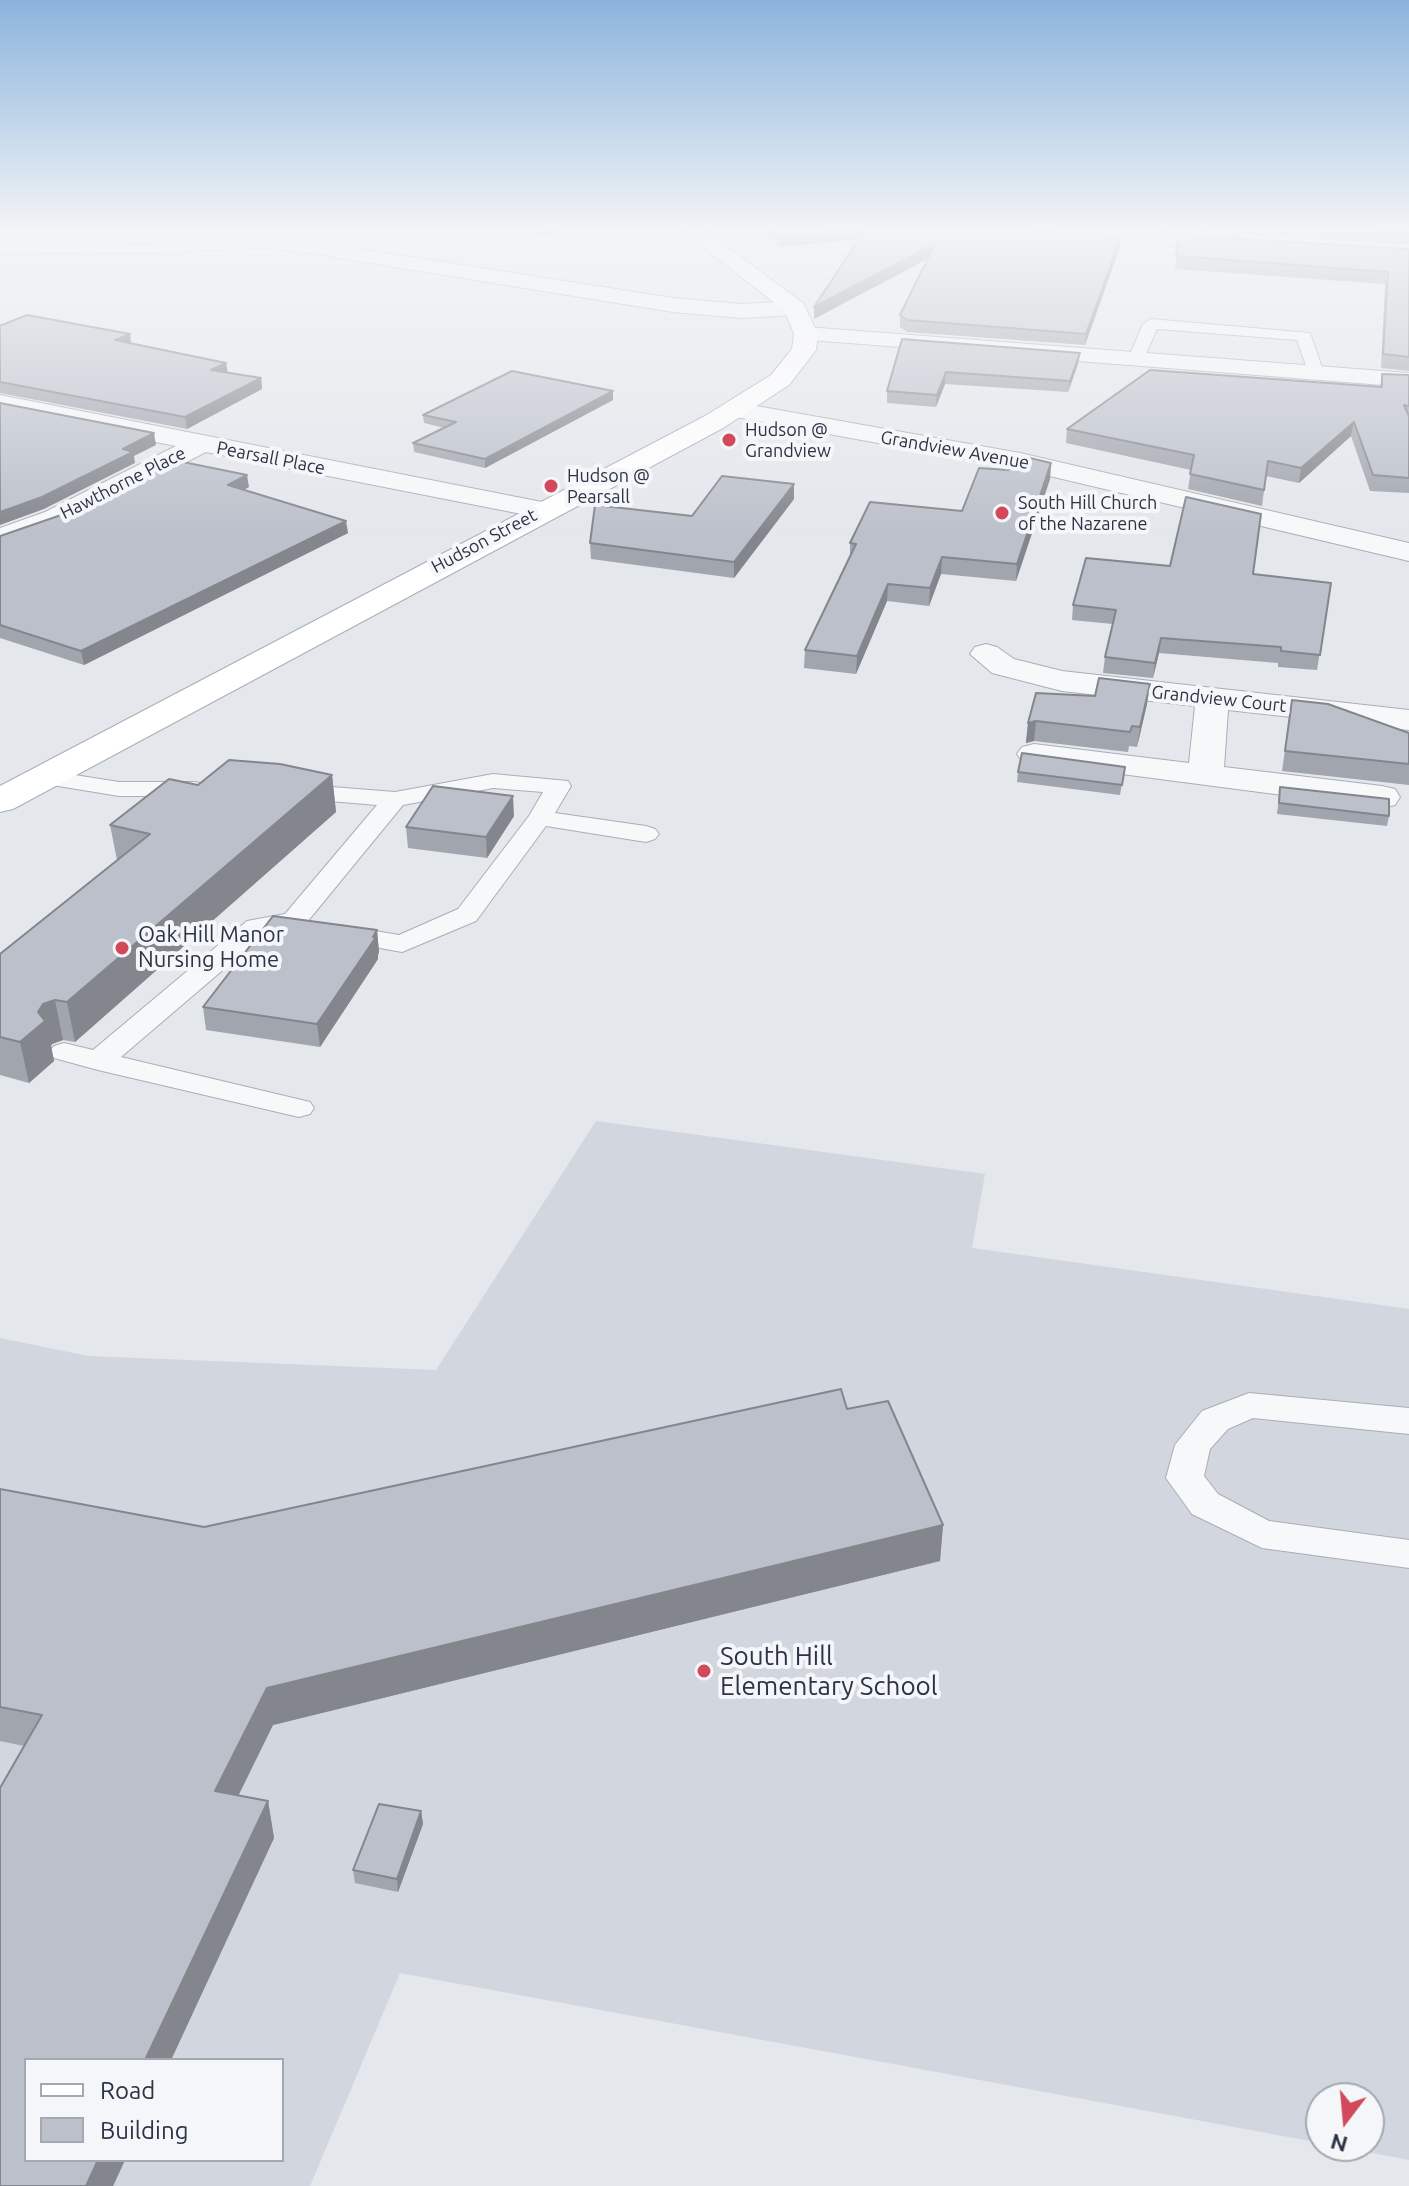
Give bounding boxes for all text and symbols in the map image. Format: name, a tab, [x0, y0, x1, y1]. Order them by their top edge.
place label: Hudson @ Grandview	[745, 419, 831, 462]
street label: Grandview Avenue	[879, 426, 1031, 474]
marker: Hudson @ Grandview	[720, 431, 738, 449]
street label: Pearsall Place	[215, 437, 327, 479]
street label: Hawthorne Place	[57, 442, 189, 524]
place label: Hudson @ Pearsall	[567, 465, 650, 508]
marker: Hudson @ Pearsall	[542, 477, 560, 495]
place label: South Hill Church of the Nazarene	[1018, 492, 1157, 534]
street label: Hudson Street	[428, 504, 540, 578]
marker: South Hill Church of the Nazarene	[993, 504, 1011, 522]
street label: Grandview Court	[1150, 681, 1288, 717]
place label: Oak Hill Manor Nursing Home	[138, 922, 284, 974]
marker: Oak Hill Manor Nursing Home	[113, 939, 131, 957]
place label: South Hill Elementary School	[720, 1640, 938, 1702]
marker: South Hill Elementary School	[695, 1662, 713, 1680]
legend	[24, 2058, 284, 2162]
text: Road	[100, 2077, 155, 2104]
north arrow	[1305, 2082, 1385, 2162]
text: Building	[100, 2117, 188, 2144]
text: N	[1327, 2129, 1350, 2158]

